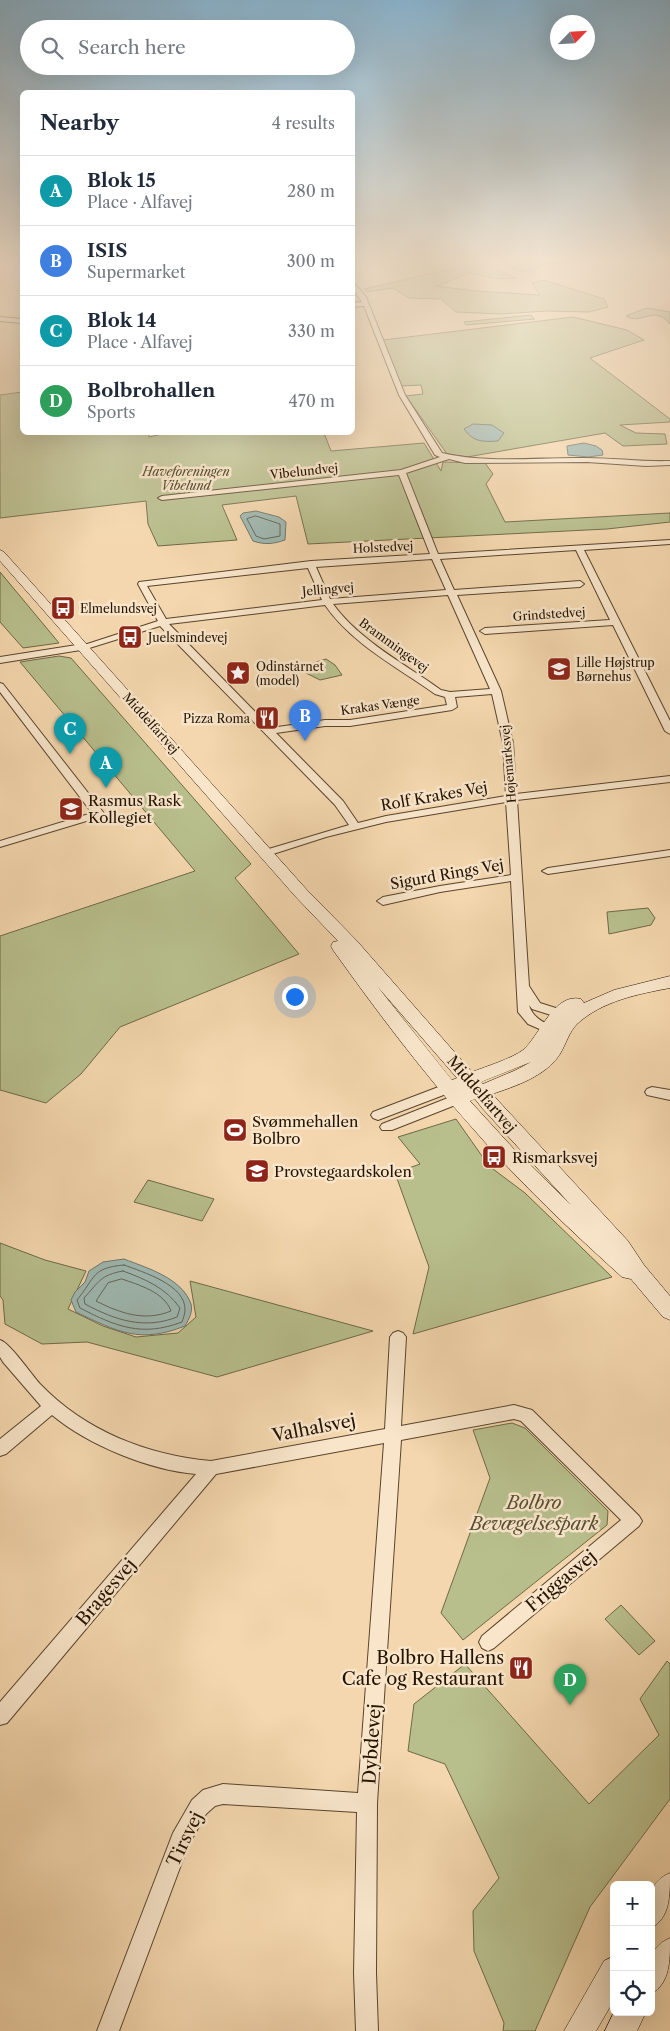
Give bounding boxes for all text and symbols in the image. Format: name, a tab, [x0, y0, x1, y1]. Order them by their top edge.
north arrow	[550, 15, 595, 60]
search box	[20, 20, 355, 75]
icon: search	[38, 34, 66, 62]
text: Search here	[78, 36, 186, 59]
text: Nearby	[40, 110, 119, 135]
text: 4 results	[272, 113, 335, 133]
text: Blok 15	[87, 169, 156, 192]
text: A	[50, 181, 62, 201]
text: 280 m	[287, 181, 335, 201]
text: Place · Alfavej	[87, 192, 193, 212]
text: ISIS	[87, 239, 127, 262]
text: B	[50, 251, 62, 271]
text: 300 m	[287, 251, 335, 271]
text: Supermarket	[87, 262, 185, 282]
text: Blok 14	[87, 309, 157, 332]
text: C	[50, 321, 62, 341]
text: 330 m	[288, 321, 335, 341]
text: Place · Alfavej	[87, 332, 193, 352]
text: Bolbrohallen	[87, 379, 215, 402]
text: D	[49, 391, 63, 411]
text: 470 m	[289, 391, 335, 411]
text: Sports	[87, 402, 136, 422]
street label: Vibelundvej	[268, 460, 339, 482]
park label: Haveforeningen Vibelund	[141, 464, 230, 493]
street label: Holstedvej	[352, 538, 414, 556]
street label: Jellingvej	[300, 579, 354, 599]
bus stop icon: Elmelundsvej	[50, 595, 76, 621]
place label: Elmelundsvej	[80, 601, 157, 616]
street label: Grindstedvej	[512, 604, 586, 624]
street label: Brammingevej	[356, 615, 432, 675]
bus stop icon: Juelsmindevej	[117, 624, 143, 650]
place label: Juelsmindevej	[146, 630, 227, 645]
place label: Lille Højstrup Børnehus	[576, 655, 655, 684]
school or university icon: Lille Højstrup Børnehus	[546, 656, 572, 682]
place label: Odinstårnet (model)	[256, 659, 324, 688]
place icon: Odinstårnet (model)	[225, 660, 251, 686]
street label: Middelfartvej	[120, 689, 182, 757]
street label: Krakas Vænge	[339, 692, 421, 718]
pin: B	[289, 700, 321, 741]
restaurant icon: Pizza Roma	[254, 705, 280, 731]
place label: Pizza Roma	[183, 711, 251, 726]
pin: C	[54, 713, 86, 754]
street label: Højemarksvej	[497, 724, 519, 804]
pin: A	[90, 747, 122, 788]
street label: Rolf Krakes Vej	[379, 777, 489, 815]
place label: Rasmus Rask Kollegiet	[88, 791, 183, 827]
school or university icon: Rasmus Rask Kollegiet	[58, 796, 84, 822]
street label: Sigurd Rings Vej	[389, 855, 505, 893]
your location	[282, 984, 308, 1010]
street label: Middelfartvej	[443, 1052, 521, 1136]
place label: Svømmehallen Bolbro	[252, 1112, 359, 1148]
sports icon: Svømmehallen Bolbro	[222, 1117, 248, 1143]
bus stop icon: Rismarksvej	[481, 1144, 507, 1170]
place label: Rismarksvej	[512, 1148, 598, 1167]
school or university icon: Provstegaardskolen	[244, 1158, 270, 1184]
place label: Provstegaardskolen	[274, 1162, 412, 1181]
street label: Valhalsvej	[269, 1409, 358, 1447]
park label: Bolbro Bevægelsespark	[468, 1492, 599, 1535]
street label: Friggasvej	[521, 1545, 601, 1617]
street label: Bragesvej	[71, 1554, 141, 1630]
place label: Bolbro Hallens Cafe og Restaurant	[342, 1647, 505, 1690]
restaurant icon: Bolbro Hallens Cafe og Restaurant	[508, 1655, 534, 1681]
pin: D	[554, 1664, 586, 1705]
street label: Dybdevej	[358, 1703, 386, 1785]
street label: Tirsvej	[162, 1808, 208, 1870]
map controls	[610, 1881, 655, 2016]
button: +	[610, 1881, 655, 1926]
button: −	[610, 1926, 655, 1971]
button: locate	[610, 1971, 655, 2016]

